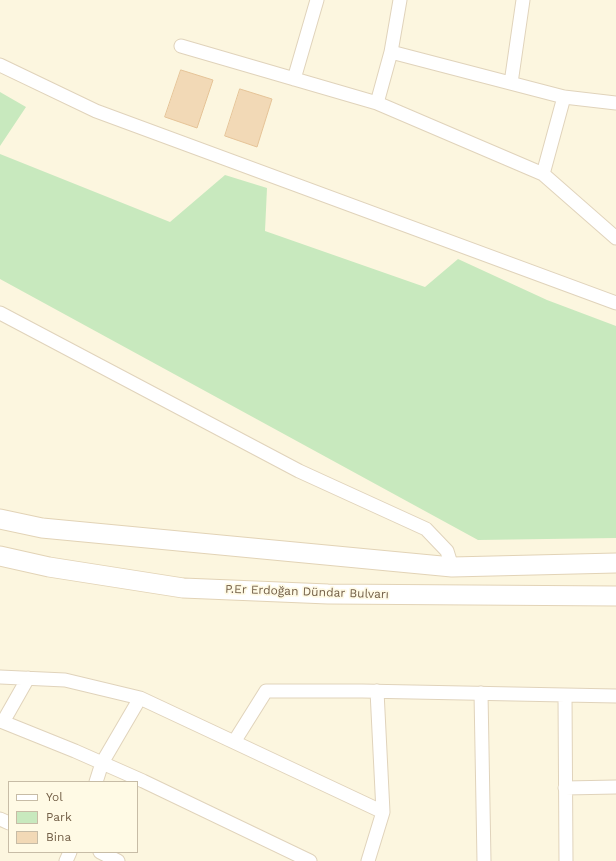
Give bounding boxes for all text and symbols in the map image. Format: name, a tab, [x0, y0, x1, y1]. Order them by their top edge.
street label: P.Er Erdoğan Dündar Bulvarı	[225, 582, 389, 602]
legend	[8, 781, 138, 853]
text: Yol	[46, 790, 63, 804]
text: Park	[46, 810, 72, 824]
text: Bina	[46, 830, 71, 844]

